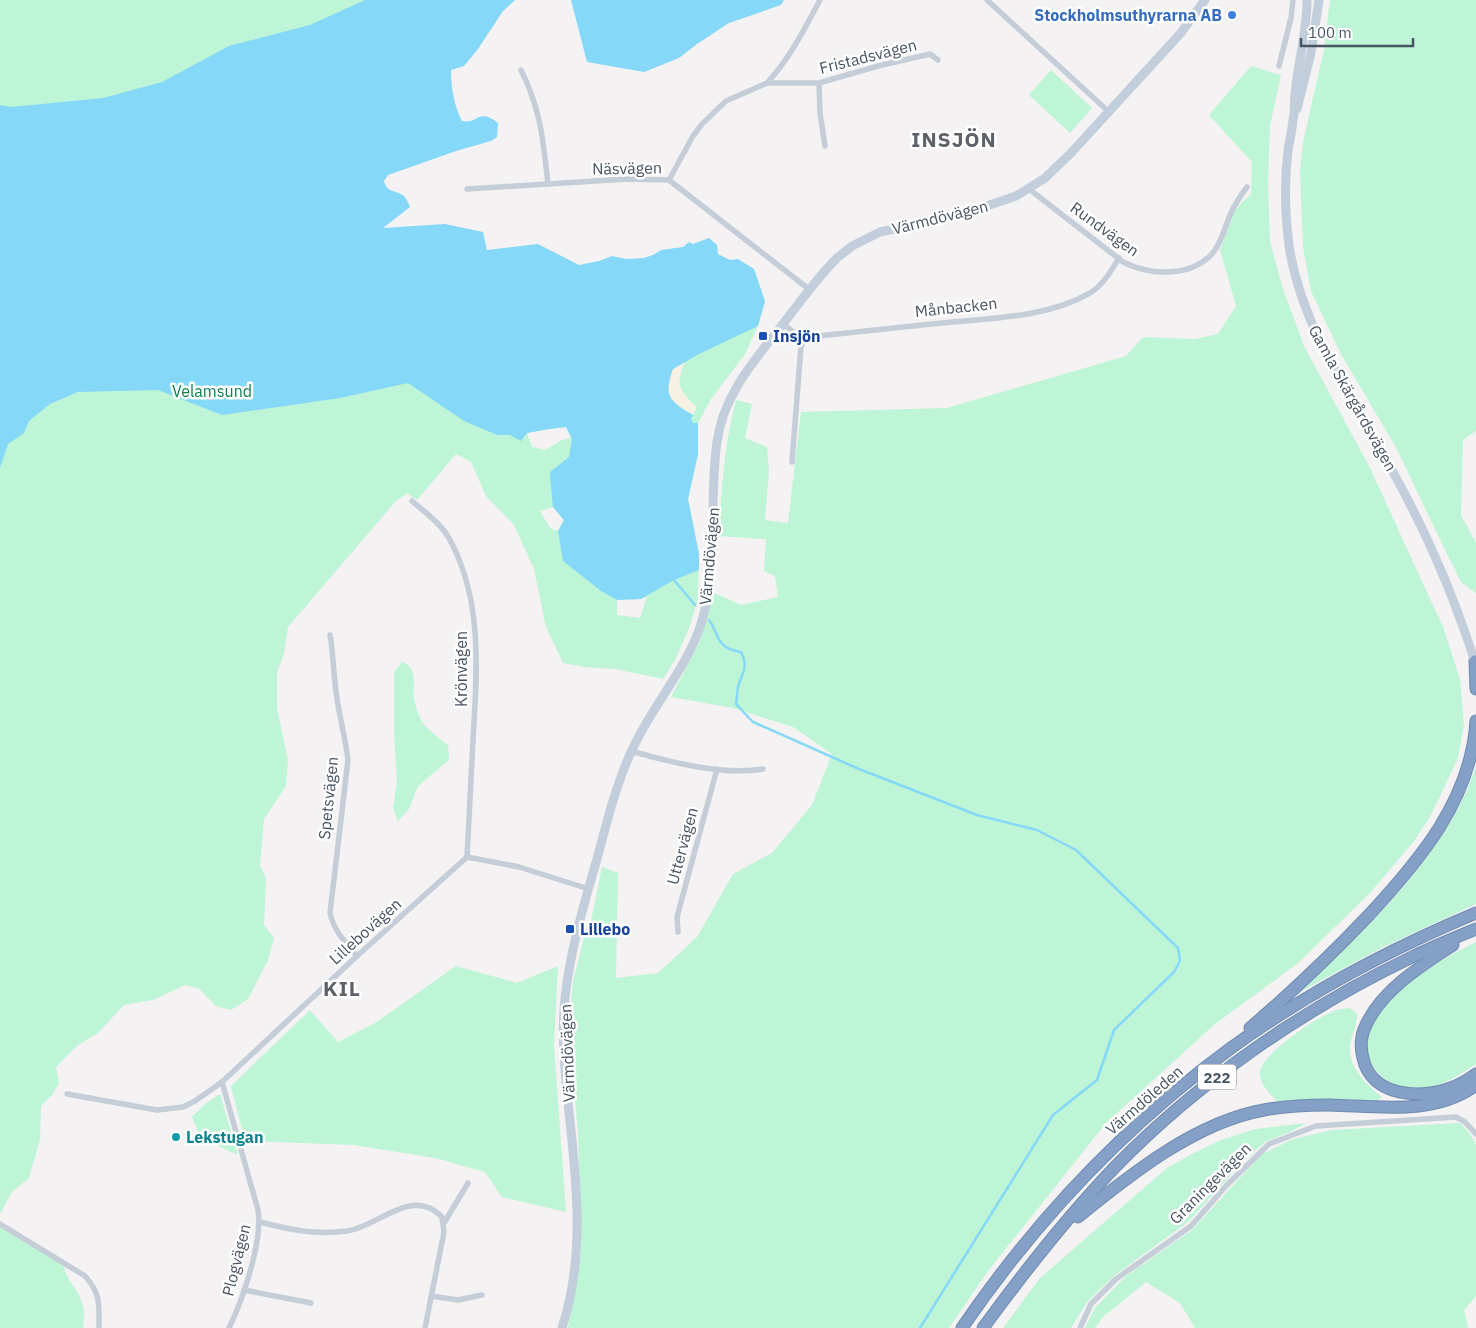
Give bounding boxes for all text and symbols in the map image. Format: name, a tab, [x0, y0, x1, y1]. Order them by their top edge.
place label: Stockholmsuthyrarna AB	[1034, 5, 1222, 25]
marker: Stockholmsuthyrarna AB	[1226, 9, 1238, 21]
scale bar	[1301, 15, 1414, 47]
text: 100 m	[1308, 23, 1352, 42]
street label: Fristadsvägen	[817, 34, 919, 78]
district label: INSJÖN	[911, 125, 997, 153]
street label: Näsvägen	[592, 157, 662, 179]
street label: Värmdövägen	[890, 195, 990, 239]
street label: Rundvägen	[1067, 197, 1143, 261]
street label: Månbacken	[914, 293, 998, 321]
street label: Gamla Skärgårdsvägen	[1304, 321, 1402, 475]
place label: Insjön	[773, 326, 821, 346]
marker: Insjön	[757, 330, 769, 342]
park label: Velamsund	[172, 381, 252, 401]
street label: Värmdövägen	[695, 506, 723, 606]
street label: Krönvägen	[451, 631, 471, 707]
street label: Spetsvägen	[314, 756, 342, 840]
street label: Uttervägen	[662, 805, 702, 887]
street label: Lillebovägen	[325, 893, 405, 969]
place label: Lillebo	[580, 919, 630, 939]
marker: Lillebo	[564, 923, 576, 935]
district label: KIL	[323, 974, 361, 1002]
street label: Värmdövägen	[555, 1004, 579, 1102]
street label: Värmdöleden	[1101, 1061, 1187, 1139]
road number: 222	[1198, 1064, 1236, 1090]
place label: Lekstugan	[186, 1127, 263, 1147]
marker: Lekstugan	[170, 1131, 182, 1143]
street label: Graningevägen	[1165, 1138, 1255, 1228]
street label: Plogvägen	[217, 1222, 255, 1298]

